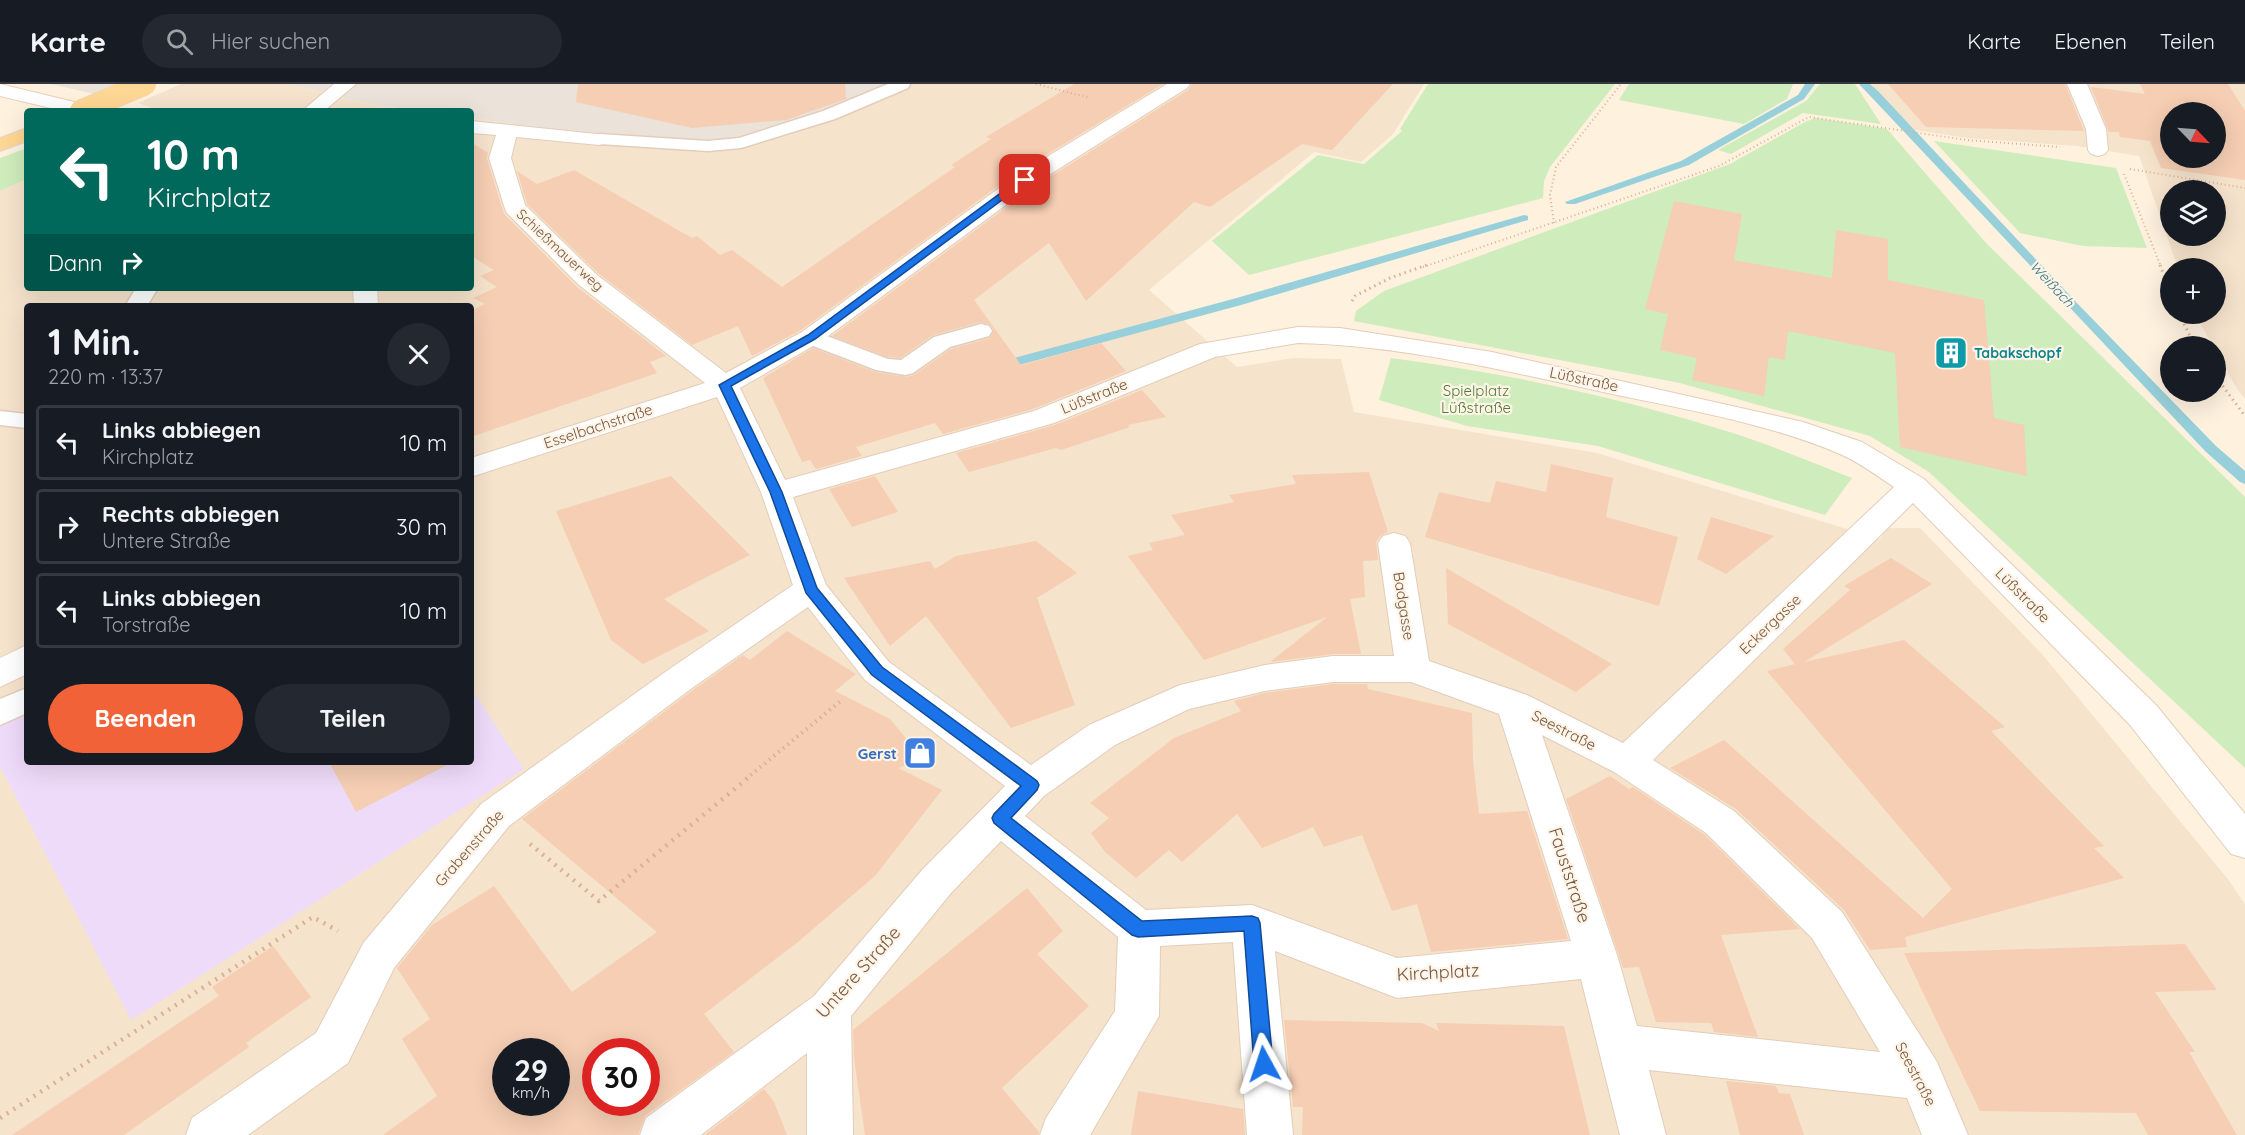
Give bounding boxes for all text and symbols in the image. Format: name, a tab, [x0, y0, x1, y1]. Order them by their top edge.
search box	[142, 14, 562, 68]
text: Karte	[30, 24, 106, 59]
icon: search	[163, 25, 196, 58]
text: Hier suchen	[211, 27, 330, 55]
text: Karte	[1967, 28, 2021, 54]
text: Ebenen	[2054, 28, 2127, 54]
text: Teilen	[2160, 28, 2215, 54]
north arrow	[2160, 102, 2226, 168]
map controls	[2160, 102, 2226, 402]
text: 10 m	[147, 128, 240, 181]
icon: left	[48, 132, 126, 210]
pin	[999, 154, 1050, 205]
icon: arrive	[1008, 163, 1041, 196]
text: Kirchplatz	[147, 180, 271, 214]
button: layers	[2160, 180, 2226, 246]
street label: Schießmauerweg	[513, 205, 607, 295]
icon: right	[115, 246, 148, 279]
text: Dann	[48, 249, 103, 277]
water label: Weißach	[2026, 257, 2079, 312]
button: +	[2160, 258, 2226, 324]
text: 1 Min.	[48, 319, 140, 364]
button: close	[387, 323, 450, 386]
building icon: Tabakschopf	[1933, 335, 1969, 371]
button: −	[2160, 336, 2226, 402]
place label: Tabakschopf	[1974, 344, 2062, 362]
street label: Lüßstraße	[1548, 362, 1620, 396]
text: 220 m · 13:37	[48, 364, 163, 389]
street label: Lüßstraße	[1058, 374, 1130, 418]
park label: Spielplatz Lüßstraße	[1441, 381, 1511, 417]
street label: Esselbachstraße	[541, 399, 655, 453]
text: Links abbiegen	[102, 416, 261, 444]
icon: left	[51, 426, 84, 459]
text: 10 m	[400, 429, 447, 457]
text: Kirchplatz	[102, 444, 194, 469]
text: Rechts abbiegen	[102, 500, 280, 528]
icon: right	[51, 510, 84, 543]
text: 30 m	[396, 513, 447, 541]
text: Untere Straße	[102, 528, 231, 553]
street label: Lüßstraße	[1992, 564, 2054, 626]
street label: Badgasse	[1389, 571, 1419, 641]
text: Links abbiegen	[102, 584, 261, 612]
street label: Eckergasse	[1735, 590, 1805, 658]
icon: left	[51, 594, 84, 627]
text: 10 m	[400, 597, 447, 625]
text: Torstraße	[102, 612, 191, 637]
button: Beenden	[48, 684, 243, 753]
button: Teilen	[255, 684, 450, 753]
street label: Seestraße	[1529, 706, 1599, 754]
shop icon: Gerst	[902, 735, 938, 771]
place label: Gerst	[858, 744, 897, 763]
street label: Grabenstraße	[430, 806, 508, 890]
street label: Fauststraße	[1544, 824, 1596, 926]
street label: Untere Straße	[811, 921, 905, 1023]
street label: Kirchplatz	[1396, 958, 1480, 986]
position arrow	[1232, 1032, 1296, 1096]
speed limit sign: 30	[582, 1038, 660, 1116]
street label: Seestraße	[1891, 1039, 1941, 1109]
text: 29	[514, 1051, 548, 1089]
text: km/h	[512, 1083, 550, 1102]

